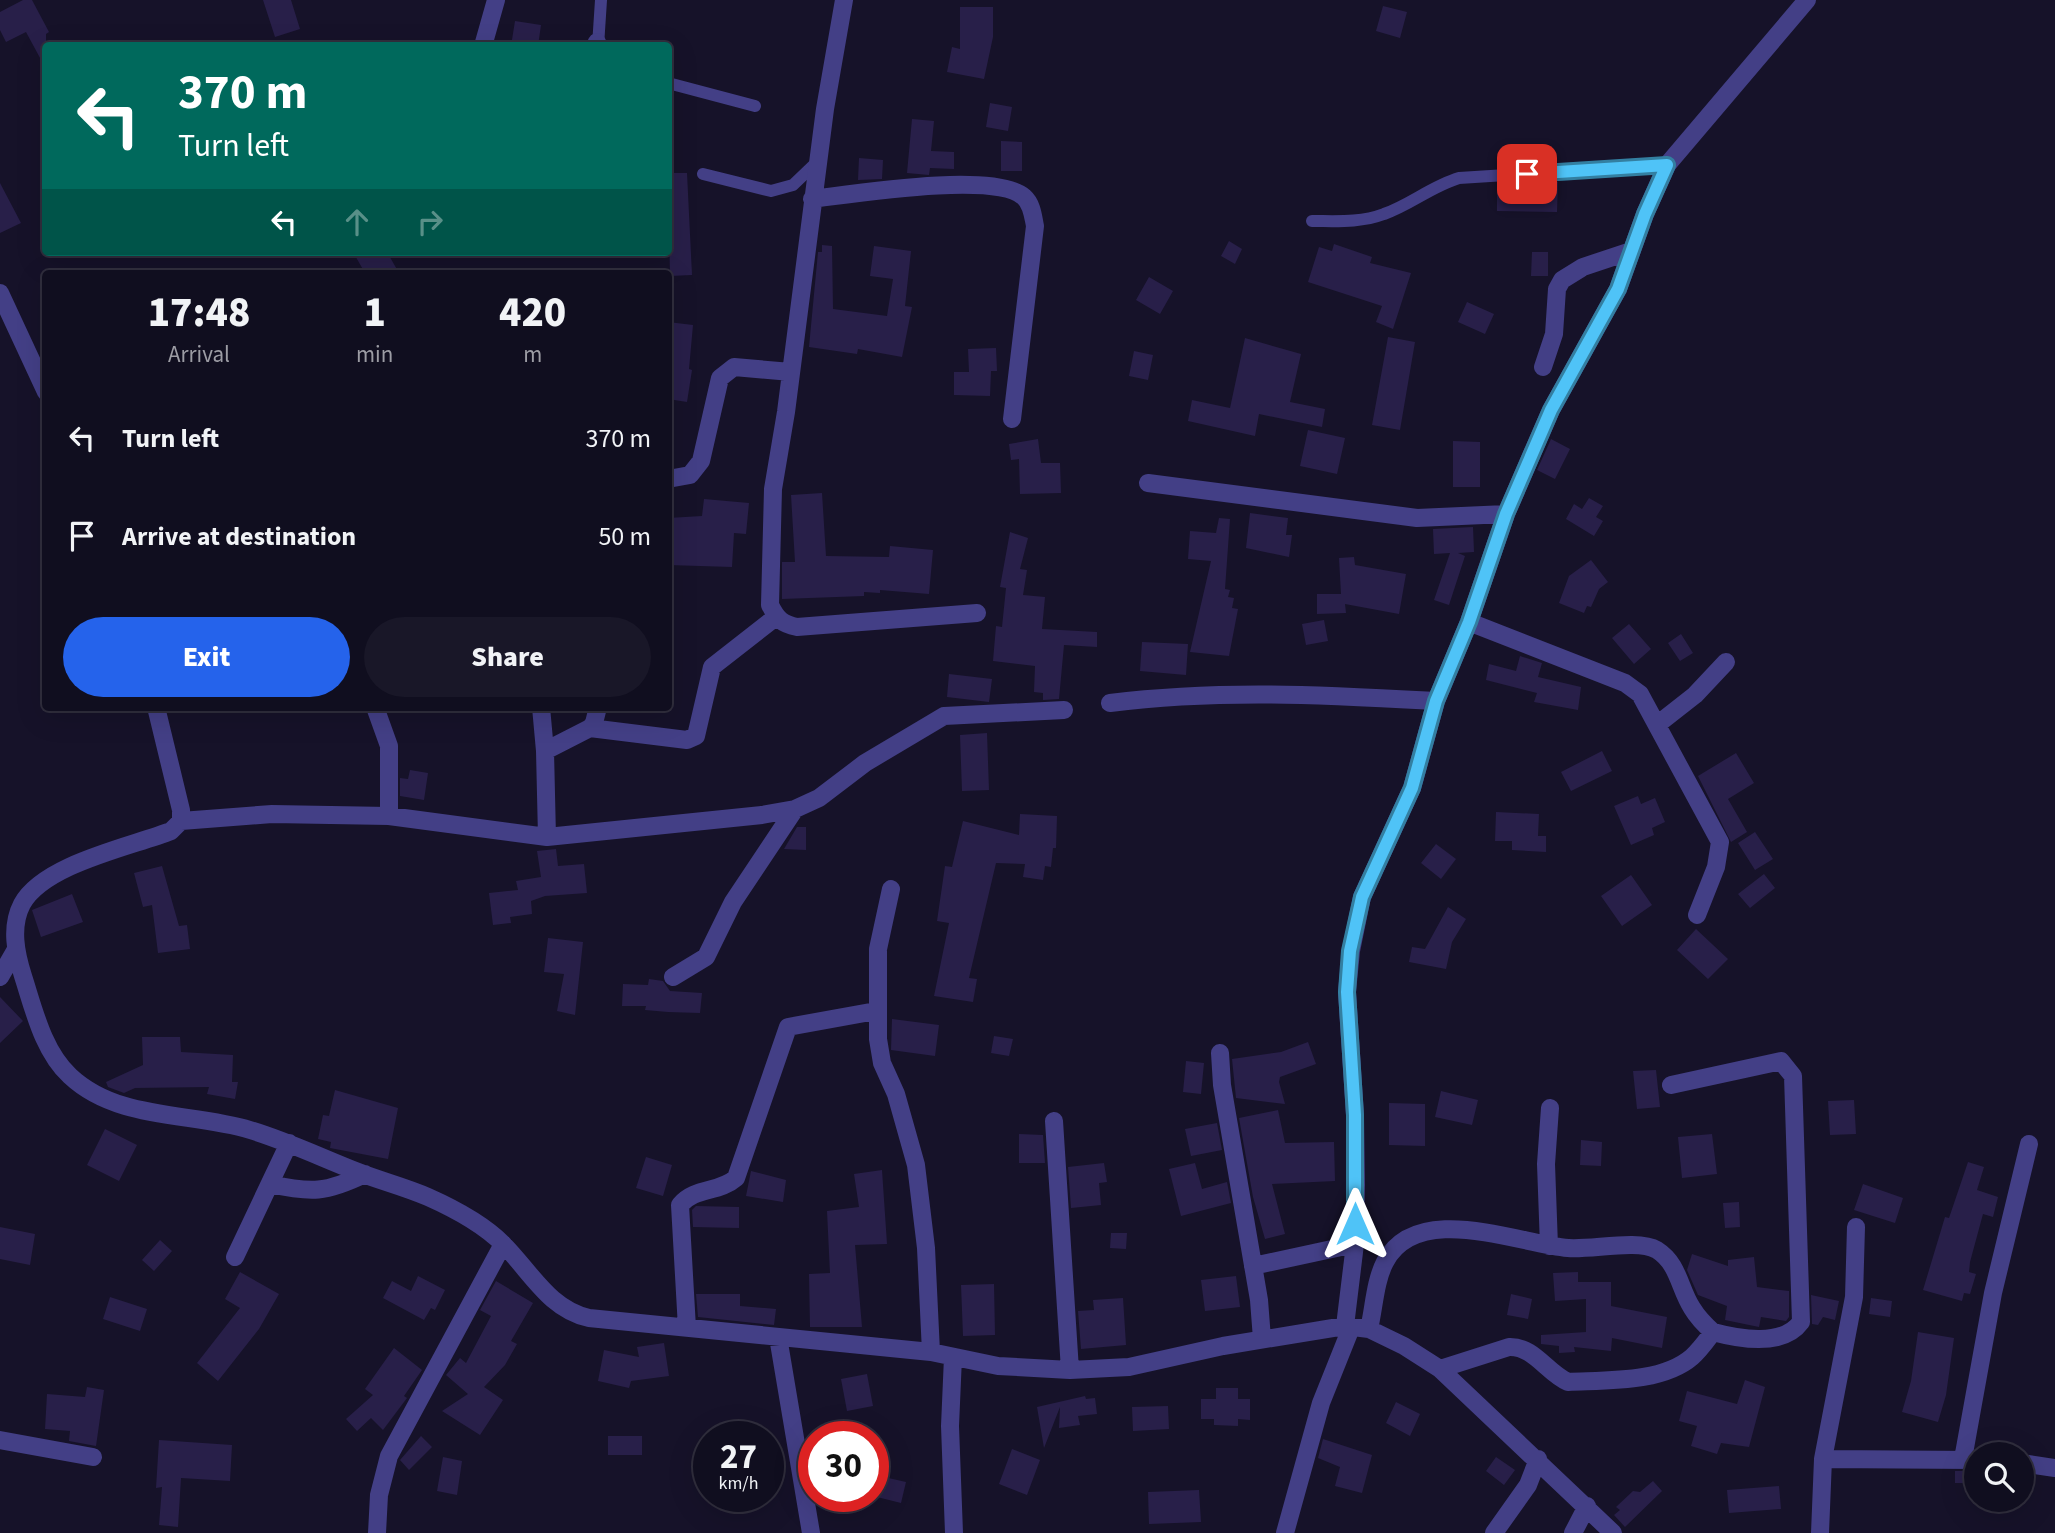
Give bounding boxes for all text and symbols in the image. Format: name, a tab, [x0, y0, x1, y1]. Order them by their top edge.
text: 370 m	[178, 58, 307, 128]
icon: left	[63, 70, 154, 161]
text: Turn left	[178, 123, 289, 169]
pin	[1497, 144, 1557, 204]
icon: arrive	[1508, 155, 1546, 193]
icon: left	[265, 203, 303, 241]
icon: ahead	[338, 203, 376, 241]
icon: right	[411, 203, 449, 241]
text: 17:48	[148, 283, 250, 343]
text: 1	[363, 283, 386, 343]
text: 420	[499, 283, 566, 343]
text: Arrival	[168, 338, 230, 371]
text: min	[356, 338, 393, 371]
text: m	[523, 338, 542, 371]
icon: left	[63, 419, 101, 457]
text: Turn left	[122, 420, 219, 457]
text: 370 m	[585, 420, 651, 457]
icon: arrive	[63, 517, 101, 555]
text: Arrive at destination	[122, 518, 356, 555]
text: 50 m	[598, 518, 651, 555]
button: Exit	[63, 617, 350, 697]
button: Share	[364, 617, 651, 697]
position arrow	[1318, 1187, 1392, 1261]
speed limit sign: 30	[798, 1421, 889, 1512]
text: 27	[720, 1432, 757, 1482]
map controls	[1964, 1442, 2034, 1512]
button: search	[1964, 1442, 2034, 1512]
text: km/h	[719, 1471, 758, 1496]

